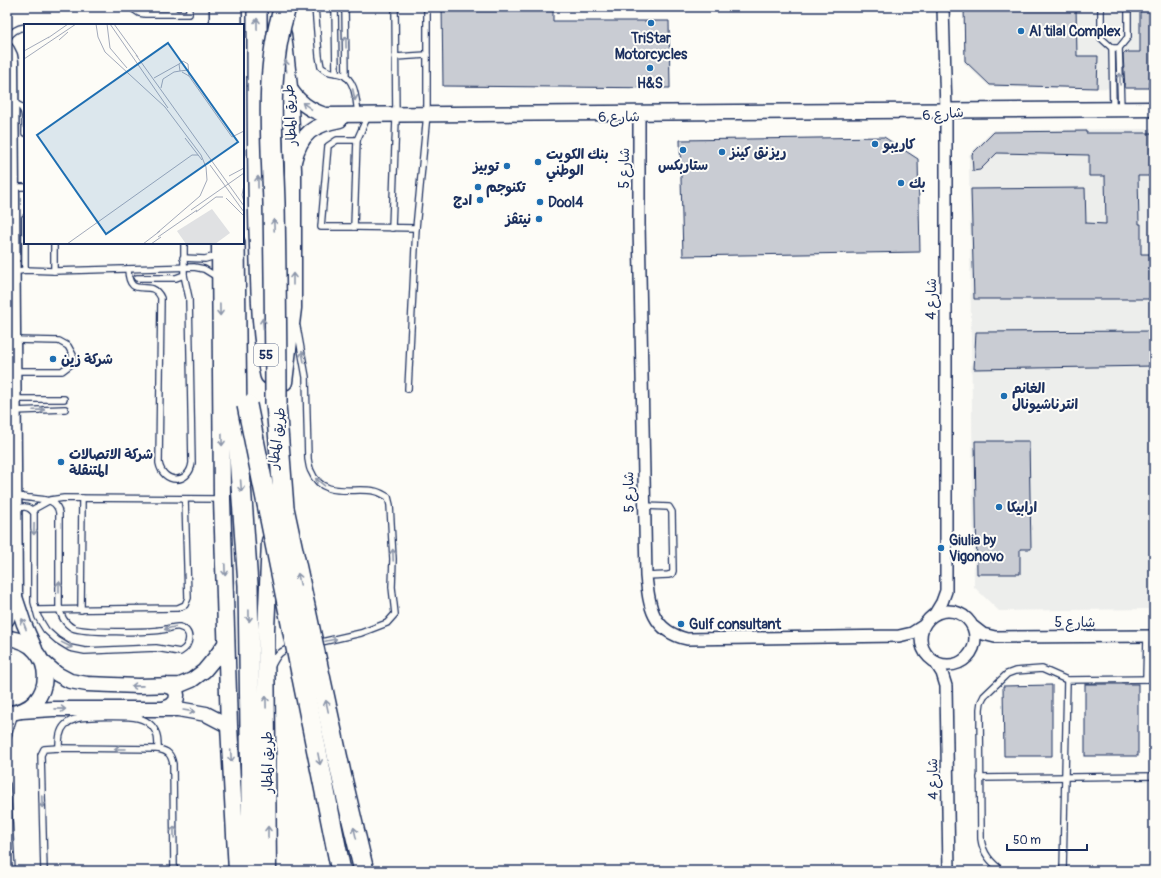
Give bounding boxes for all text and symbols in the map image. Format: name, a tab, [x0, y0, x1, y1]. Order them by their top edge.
one-way arrow	[253, 18, 261, 31]
marker: TriStar Motorcycles	[646, 18, 656, 28]
place label: Al tilal Complex	[1029, 23, 1121, 40]
inset map	[24, 24, 244, 244]
marker: Al tilal Complex	[1016, 26, 1026, 36]
place label: TriStar Motorcycles	[615, 30, 688, 63]
one-way arrow	[342, 36, 350, 49]
one-way arrow	[283, 60, 290, 73]
marker: H&S	[645, 63, 655, 73]
one-way arrow	[1116, 73, 1123, 86]
place label: H&S	[637, 75, 663, 92]
street label: طريق المطار	[280, 84, 300, 147]
one-way arrow	[351, 88, 359, 101]
one-way arrow	[302, 102, 313, 110]
street label: شارع 6	[922, 104, 964, 125]
street label: شارع 6	[598, 108, 640, 127]
place label: كاريبو	[882, 136, 916, 153]
marker: كاريبو	[870, 139, 880, 149]
place label: ريزنق كينز	[728, 144, 786, 161]
marker: ستاربكس	[678, 145, 688, 155]
place label: بنك الكويت الوطني	[546, 146, 608, 183]
marker: ريزنق كينز	[717, 147, 727, 157]
street label: شارع 5	[616, 148, 634, 188]
marker: بنك الكويت الوطني	[533, 157, 543, 167]
place label: ستاربكس	[658, 157, 708, 174]
place label: توبيز	[471, 158, 500, 176]
marker: توبيز	[502, 161, 512, 171]
place label: بك	[909, 175, 926, 192]
one-way arrow	[254, 176, 262, 189]
marker: بك	[896, 178, 906, 188]
place label: تكنوجم	[486, 179, 526, 198]
marker: تكنوجم	[473, 182, 483, 192]
place label: ادج	[453, 192, 472, 209]
place label: Dool4	[548, 194, 584, 211]
marker: ادج	[475, 195, 485, 205]
marker: Dool4	[535, 197, 545, 207]
place label: نيتڤز	[504, 211, 531, 228]
marker: نيتڤز	[534, 214, 544, 224]
one-way arrow	[270, 219, 278, 232]
one-way arrow	[289, 273, 297, 286]
street label: شارع 4	[923, 278, 941, 320]
one-way arrow	[216, 303, 224, 316]
one-way arrow	[259, 318, 267, 331]
road number: 55	[254, 344, 278, 366]
place label: شركة زين	[61, 351, 113, 368]
one-way arrow	[298, 351, 306, 364]
marker: شركة زين	[48, 354, 58, 364]
place label: الغانم انترناشيونال	[1012, 380, 1079, 413]
marker: الغانم انترناشيونال	[999, 391, 1009, 401]
one-way arrow	[32, 406, 45, 414]
street label: طريق المطار	[265, 406, 289, 471]
one-way arrow	[218, 433, 226, 446]
place label: شركة الاتصالات المتنقلة	[69, 446, 153, 479]
marker: شركة الاتصالات المتنقلة	[56, 457, 66, 467]
street label: شارع 5	[620, 471, 639, 513]
one-way arrow	[315, 478, 326, 487]
one-way arrow	[238, 479, 245, 492]
place label: ارابيكا	[1007, 499, 1037, 516]
marker: ارابيكا	[994, 502, 1004, 512]
one-way arrow	[30, 522, 38, 535]
place label: Giulia by Vigonovo	[949, 532, 1004, 565]
marker: Giulia by Vigonovo	[936, 543, 946, 553]
one-way arrow	[389, 549, 396, 562]
one-way arrow	[221, 563, 229, 576]
one-way arrow	[295, 573, 303, 586]
one-way arrow	[55, 581, 63, 594]
one-way arrow	[245, 609, 253, 622]
street label: شارع 5	[1055, 614, 1095, 632]
place label: Gulf consultant	[689, 616, 781, 633]
one-way arrow	[19, 618, 27, 630]
marker: Gulf consultant	[676, 619, 686, 629]
one-way arrow	[164, 625, 177, 633]
one-way arrow	[324, 636, 337, 644]
one-way arrow	[61, 642, 73, 649]
one-way arrow	[131, 682, 144, 690]
one-way arrow	[263, 696, 270, 709]
one-way arrow	[322, 700, 330, 713]
one-way arrow	[53, 705, 66, 713]
one-way arrow	[183, 707, 196, 715]
street label: طريق المطار	[259, 731, 276, 794]
one-way arrow	[114, 745, 127, 753]
one-way arrow	[227, 749, 235, 762]
one-way arrow	[315, 752, 323, 765]
street label: شارع 4	[924, 758, 943, 800]
one-way arrow	[38, 795, 46, 808]
one-way arrow	[170, 826, 178, 839]
one-way arrow	[264, 826, 271, 839]
scale bar	[1007, 826, 1087, 852]
one-way arrow	[350, 827, 358, 840]
text: 50 m	[1013, 833, 1041, 848]

